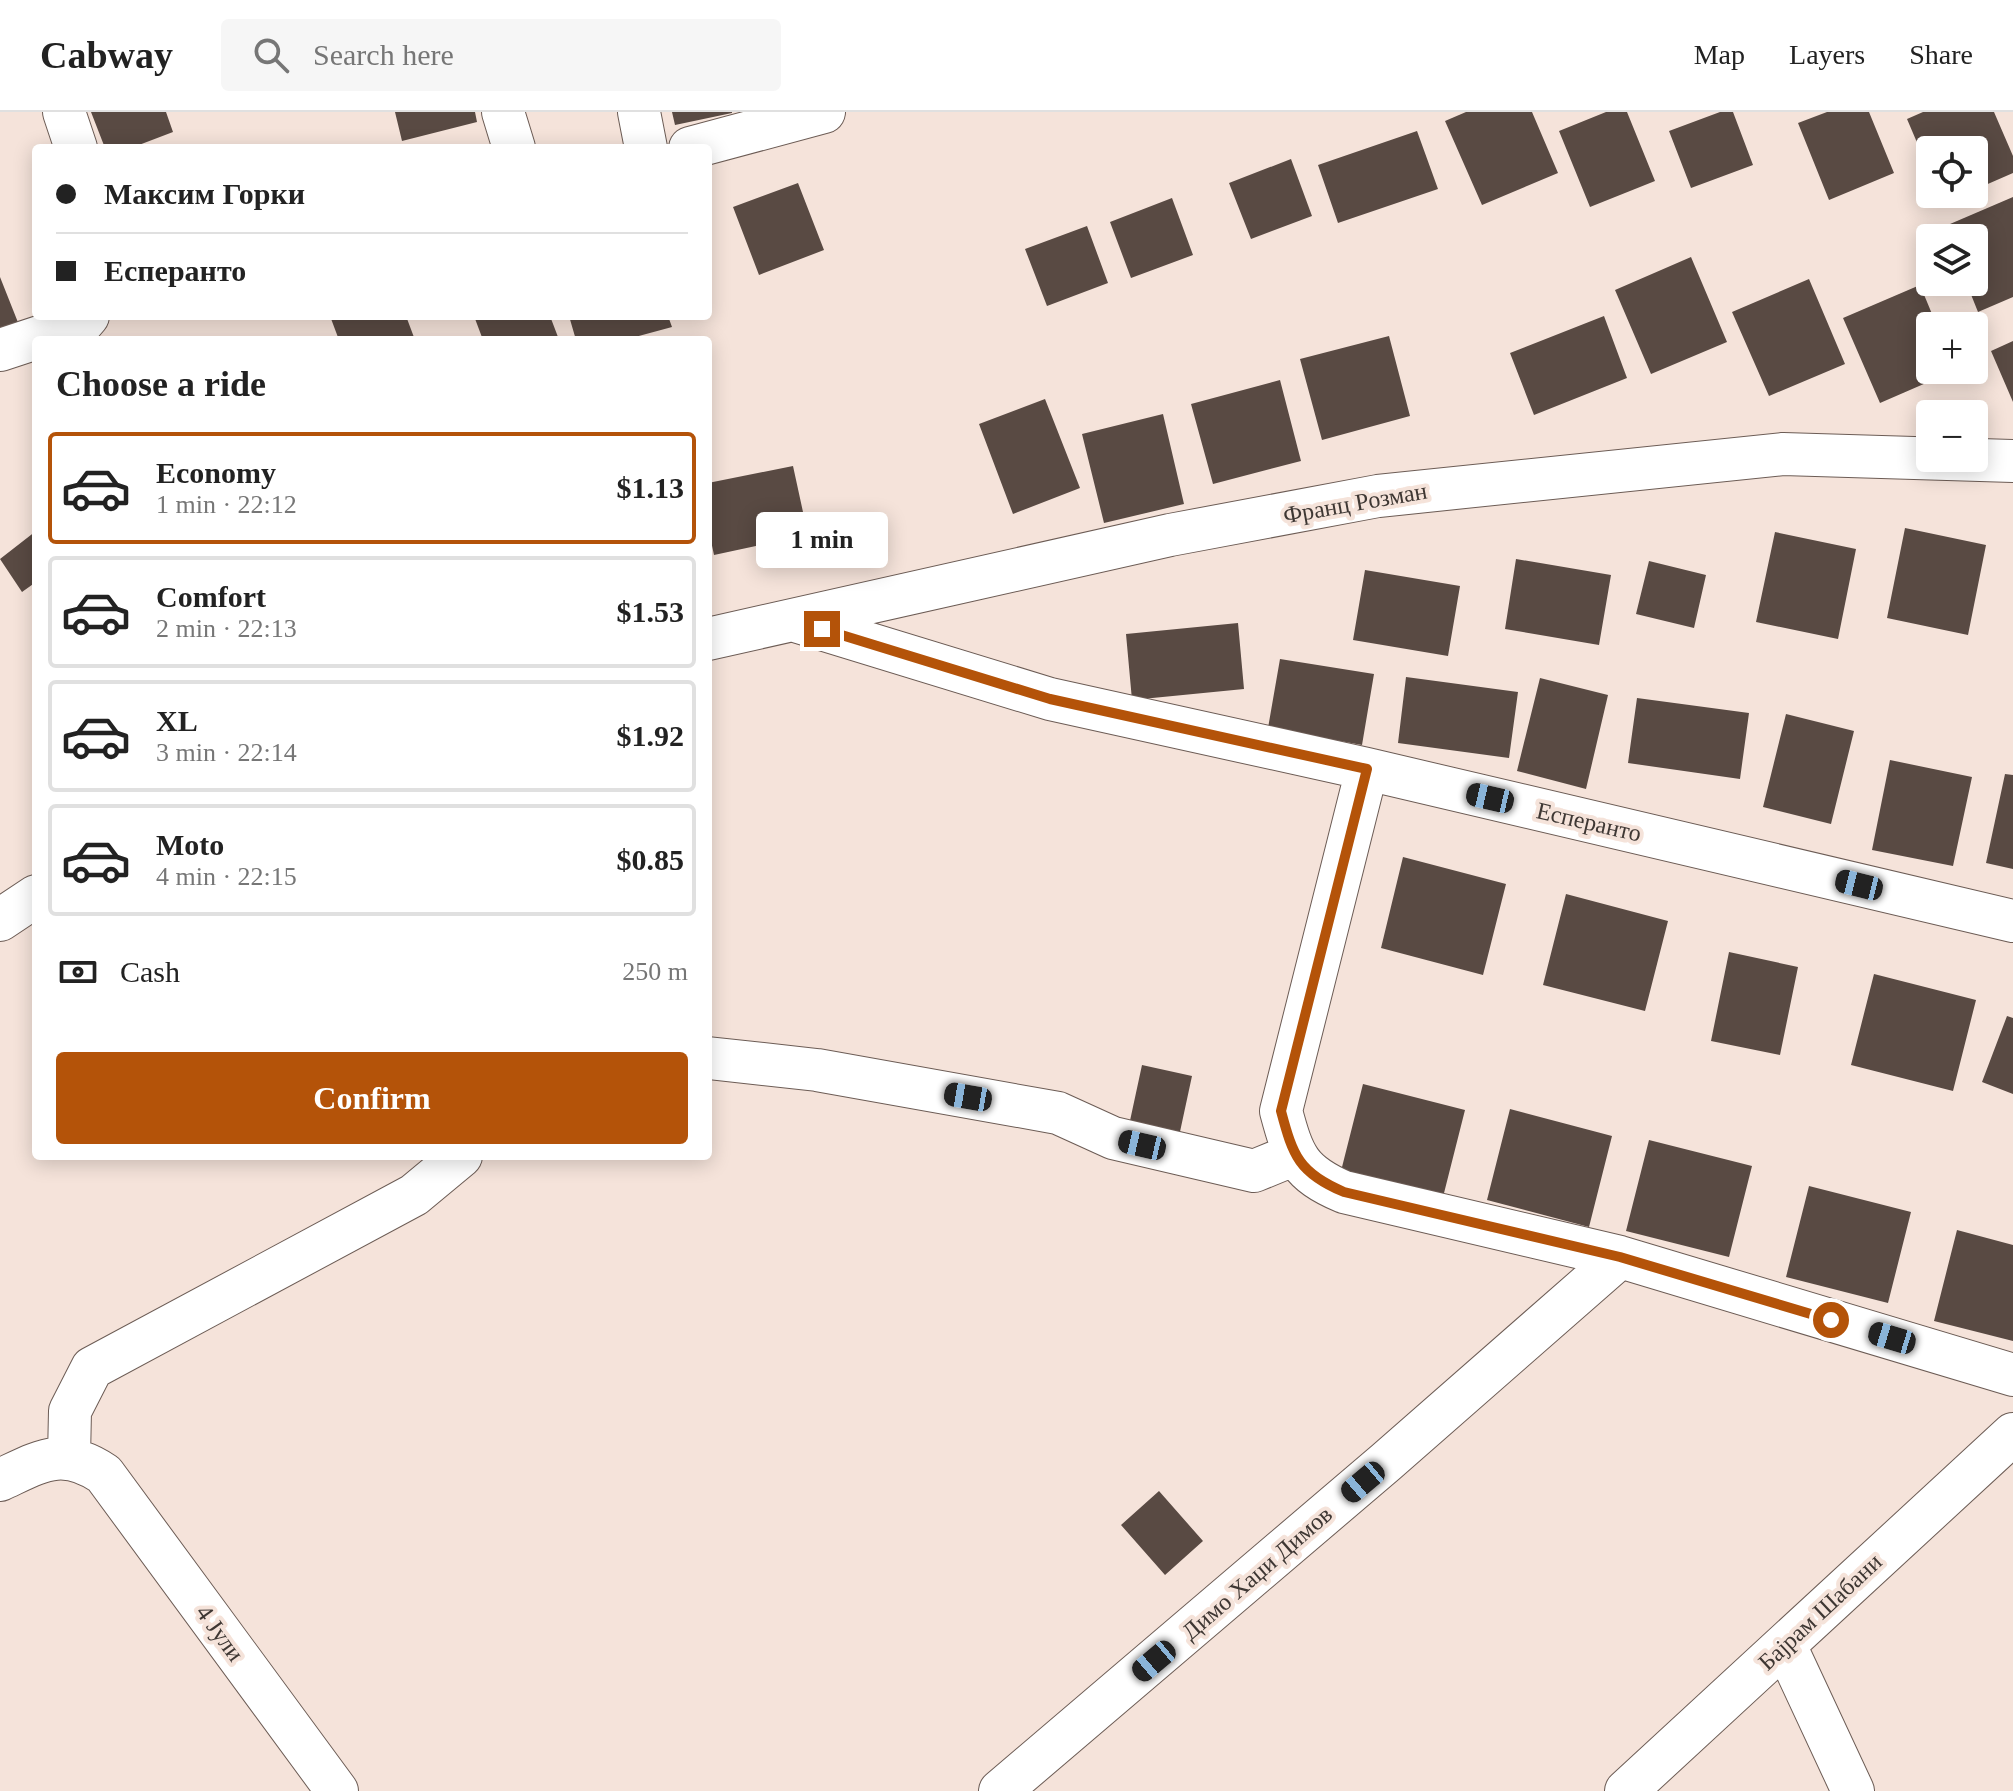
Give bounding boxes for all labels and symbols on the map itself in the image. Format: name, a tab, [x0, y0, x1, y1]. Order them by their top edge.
street label: Франц Розман	[1281, 478, 1429, 528]
callout: 1 min	[756, 513, 888, 569]
route end	[804, 611, 840, 647]
car	[1464, 781, 1516, 815]
street label: Есперанто	[1534, 797, 1644, 847]
car	[1833, 868, 1885, 902]
car	[942, 1081, 994, 1113]
car	[1116, 1128, 1168, 1162]
route start	[1813, 1302, 1849, 1338]
car	[1866, 1320, 1918, 1356]
car	[1337, 1457, 1389, 1507]
street label: Димо Хаџи Димов	[1177, 1501, 1337, 1645]
street label: Бајрам Шабани	[1753, 1548, 1887, 1676]
street label: 4 Јули	[191, 1600, 249, 1666]
car	[1128, 1636, 1180, 1686]

